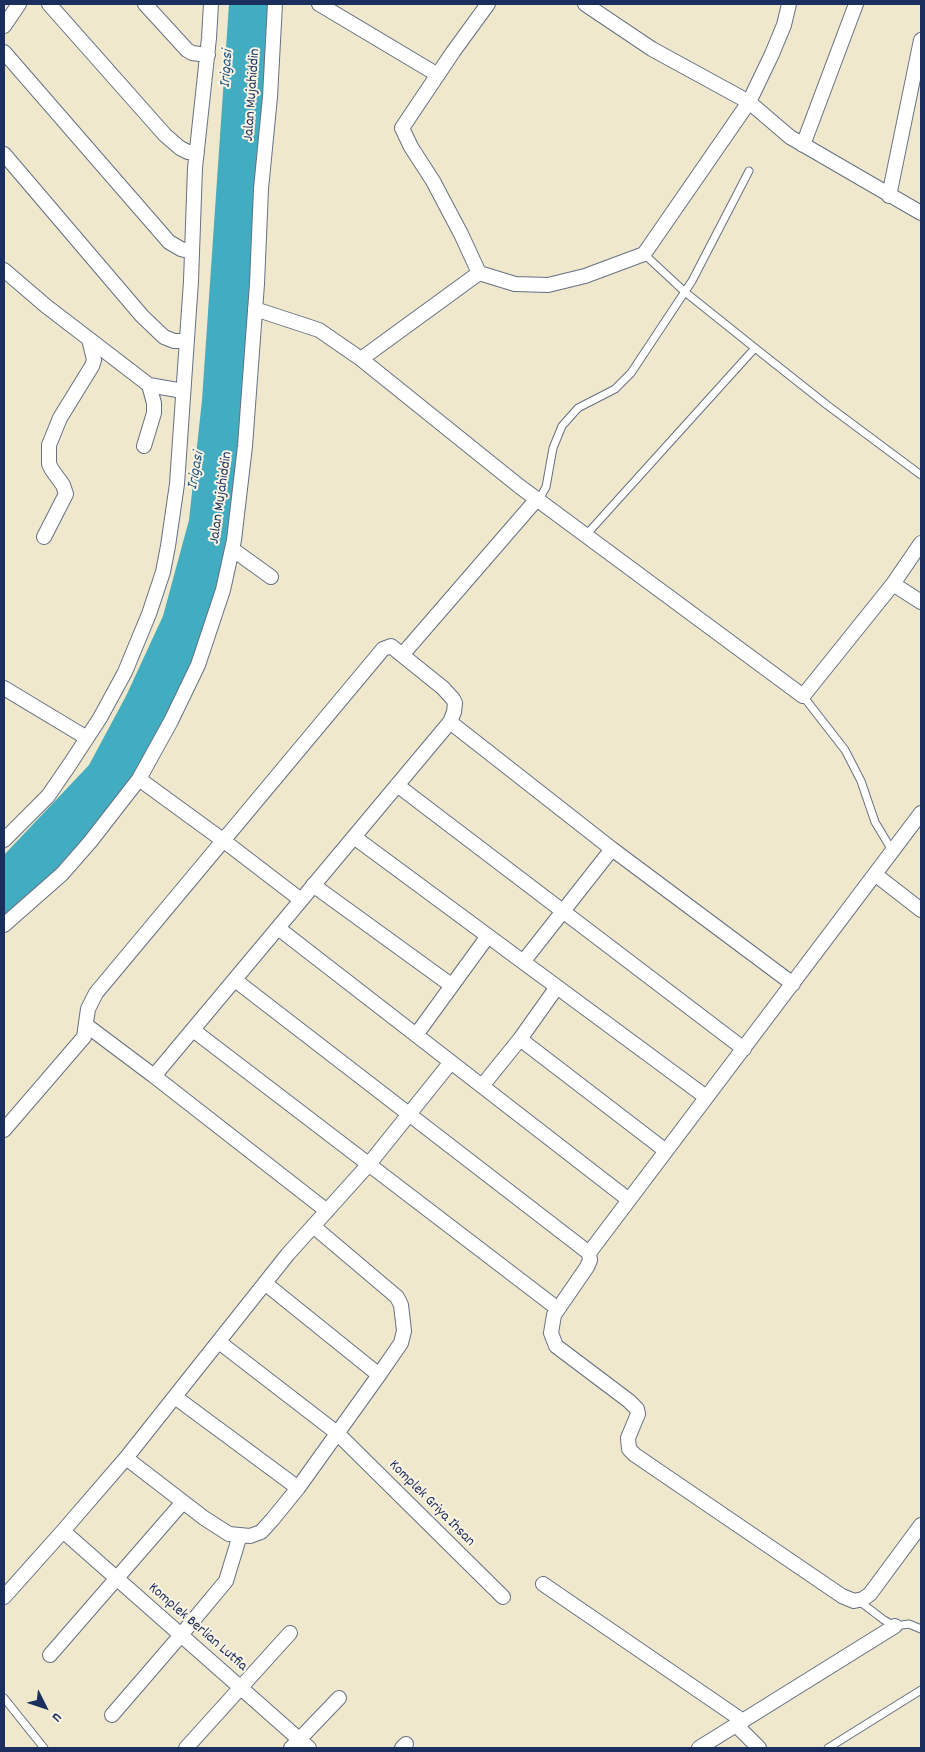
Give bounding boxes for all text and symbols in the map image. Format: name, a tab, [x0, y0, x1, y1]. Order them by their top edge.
street label: Jalan Mujahiddin	[241, 48, 265, 142]
water label: Irigasi	[217, 49, 239, 89]
water label: Irigasi	[184, 451, 210, 491]
street label: Jalan Mujahiddin	[207, 451, 237, 545]
street label: Komplek Griya Ihsan	[384, 1457, 478, 1551]
street label: Komplek Berlian Lutfia	[144, 1580, 250, 1676]
north arrow	[20, 1682, 70, 1732]
text: U	[47, 1708, 66, 1726]

